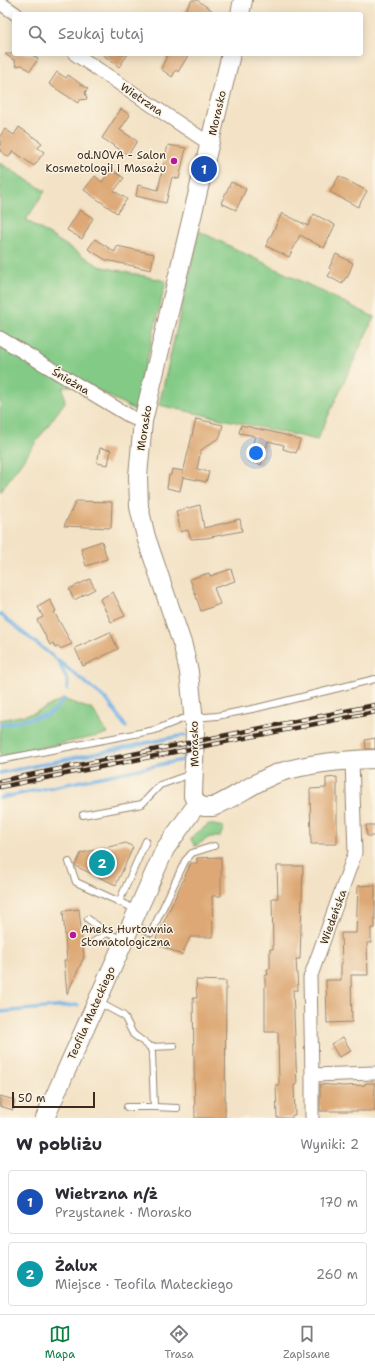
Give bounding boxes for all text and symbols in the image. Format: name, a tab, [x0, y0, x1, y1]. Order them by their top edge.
search box	[12, 12, 363, 56]
icon: search	[26, 23, 48, 45]
text: Szukaj tutaj	[58, 24, 144, 44]
street label: Wietrzna	[117, 80, 166, 119]
street label: Morasko	[205, 89, 230, 137]
place label: od.NOVA - Salon Kosmetologii i Masażu	[46, 148, 166, 176]
pin: 1	[191, 154, 217, 184]
marker: od.NOVA - Salon Kosmetologii i Masażu	[169, 156, 179, 166]
street label: Śnieżna	[49, 363, 93, 399]
street label: Morasko	[133, 404, 156, 452]
your location	[246, 443, 266, 463]
street label: Morasko	[187, 721, 202, 767]
pin: 2	[89, 848, 115, 878]
street label: Wiedeńska	[317, 888, 350, 947]
place label: Aneks Hurtownia Stomatologiczna	[81, 922, 173, 950]
marker: Aneks Hurtownia Stomatologiczna	[68, 930, 78, 940]
street label: Teofila Mateckiego	[64, 964, 119, 1062]
scale bar	[12, 1090, 95, 1109]
text: 50 m	[18, 1091, 46, 1106]
text: W pobliżu	[16, 1133, 102, 1155]
text: Wyniki: 2	[300, 1136, 359, 1153]
text: Wietrzna n/ż	[55, 1184, 158, 1204]
text: 1	[27, 1194, 33, 1211]
text: 170 m	[320, 1194, 358, 1211]
text: Przystanek · Morasko	[55, 1204, 192, 1221]
text: Żalux	[55, 1256, 97, 1276]
text: 2	[25, 1266, 35, 1283]
text: 260 m	[316, 1266, 358, 1283]
text: Miejsce · Teofila Mateckiego	[55, 1276, 233, 1293]
tab: Mapa	[45, 1323, 75, 1362]
tab: Trasa	[164, 1323, 194, 1362]
tab: Zapisane	[283, 1323, 330, 1362]

